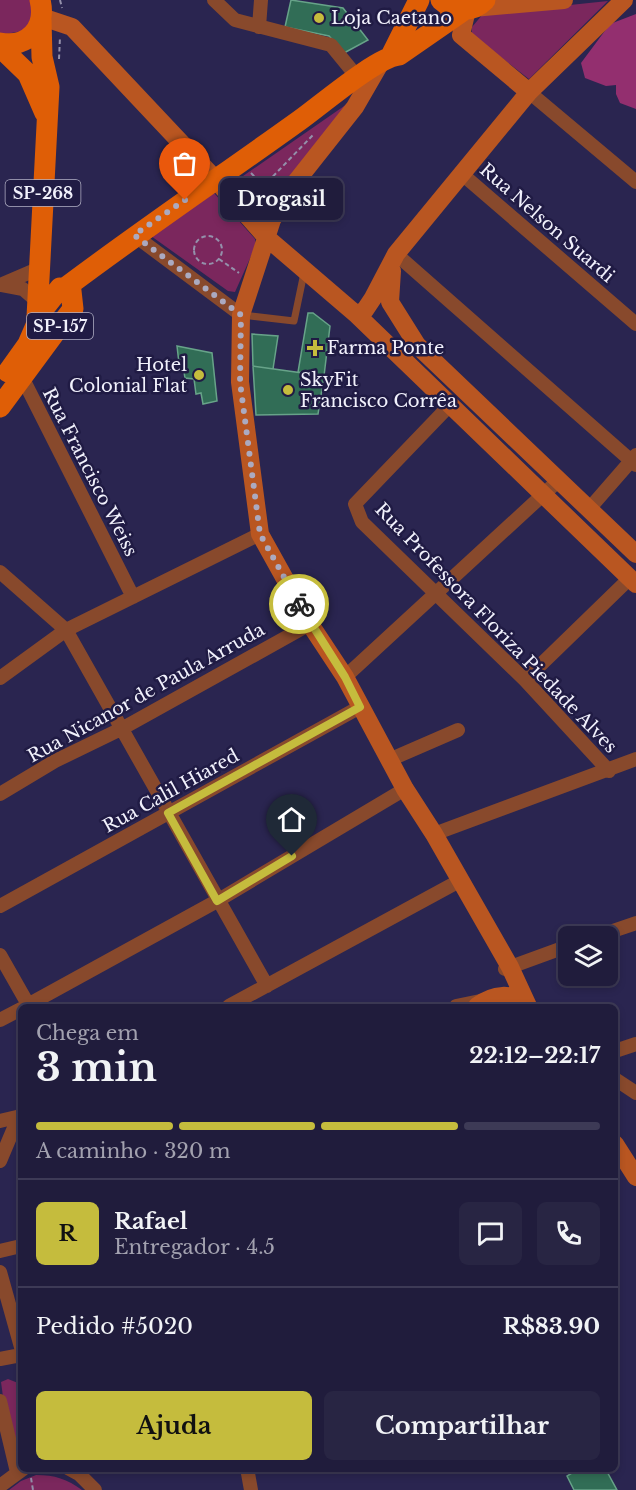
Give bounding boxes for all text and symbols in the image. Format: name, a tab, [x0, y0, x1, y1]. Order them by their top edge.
place label: Loja Caetano	[331, 7, 452, 29]
marker: Loja Caetano	[312, 11, 326, 25]
pin	[159, 138, 210, 200]
icon: bag	[168, 147, 201, 180]
street label: Rua Nelson Suardi	[475, 159, 619, 287]
callout: Drogasil	[221, 179, 344, 221]
road number: SP-268	[6, 180, 80, 206]
text: Drogasil	[237, 187, 326, 211]
road number: SP-157	[27, 313, 93, 339]
place label: Farma Ponte	[327, 337, 444, 359]
marker: Farma Ponte	[308, 341, 322, 355]
place label: Hotel Colonial Flat	[69, 354, 187, 397]
marker: Hotel Colonial Flat	[192, 368, 206, 382]
place label: SkyFit Francisco Corrêa	[300, 369, 457, 412]
marker: SkyFit Francisco Corrêa	[281, 383, 295, 397]
street label: Rua Francisco Weiss	[38, 384, 142, 560]
street label: Rua Professora Floriza Piedade Alves	[370, 498, 622, 758]
courier	[269, 574, 329, 634]
icon: bike	[283, 588, 316, 621]
street label: Rua Nicanor de Paula Arruda	[24, 619, 268, 767]
street label: Rua Calil Hiared	[99, 744, 243, 838]
pin	[266, 794, 317, 856]
icon: home	[275, 803, 308, 836]
map controls	[558, 926, 618, 986]
button: layers	[558, 926, 618, 986]
text: Chega em	[36, 1021, 139, 1045]
text: 22:12–22:17	[469, 1042, 600, 1069]
text: 3 min	[36, 1043, 157, 1092]
text: A caminho · 320 m	[36, 1139, 230, 1163]
button: chat	[459, 1202, 522, 1265]
button: phone	[537, 1202, 600, 1265]
text: Rafael	[114, 1208, 188, 1235]
text: R	[59, 1220, 76, 1247]
text: Entregador · 4.5	[114, 1235, 275, 1259]
text: Pedido #5020	[36, 1313, 193, 1340]
text: R$83.90	[503, 1313, 600, 1340]
button: Ajuda	[36, 1391, 312, 1460]
button: Compartilhar	[324, 1391, 600, 1460]

